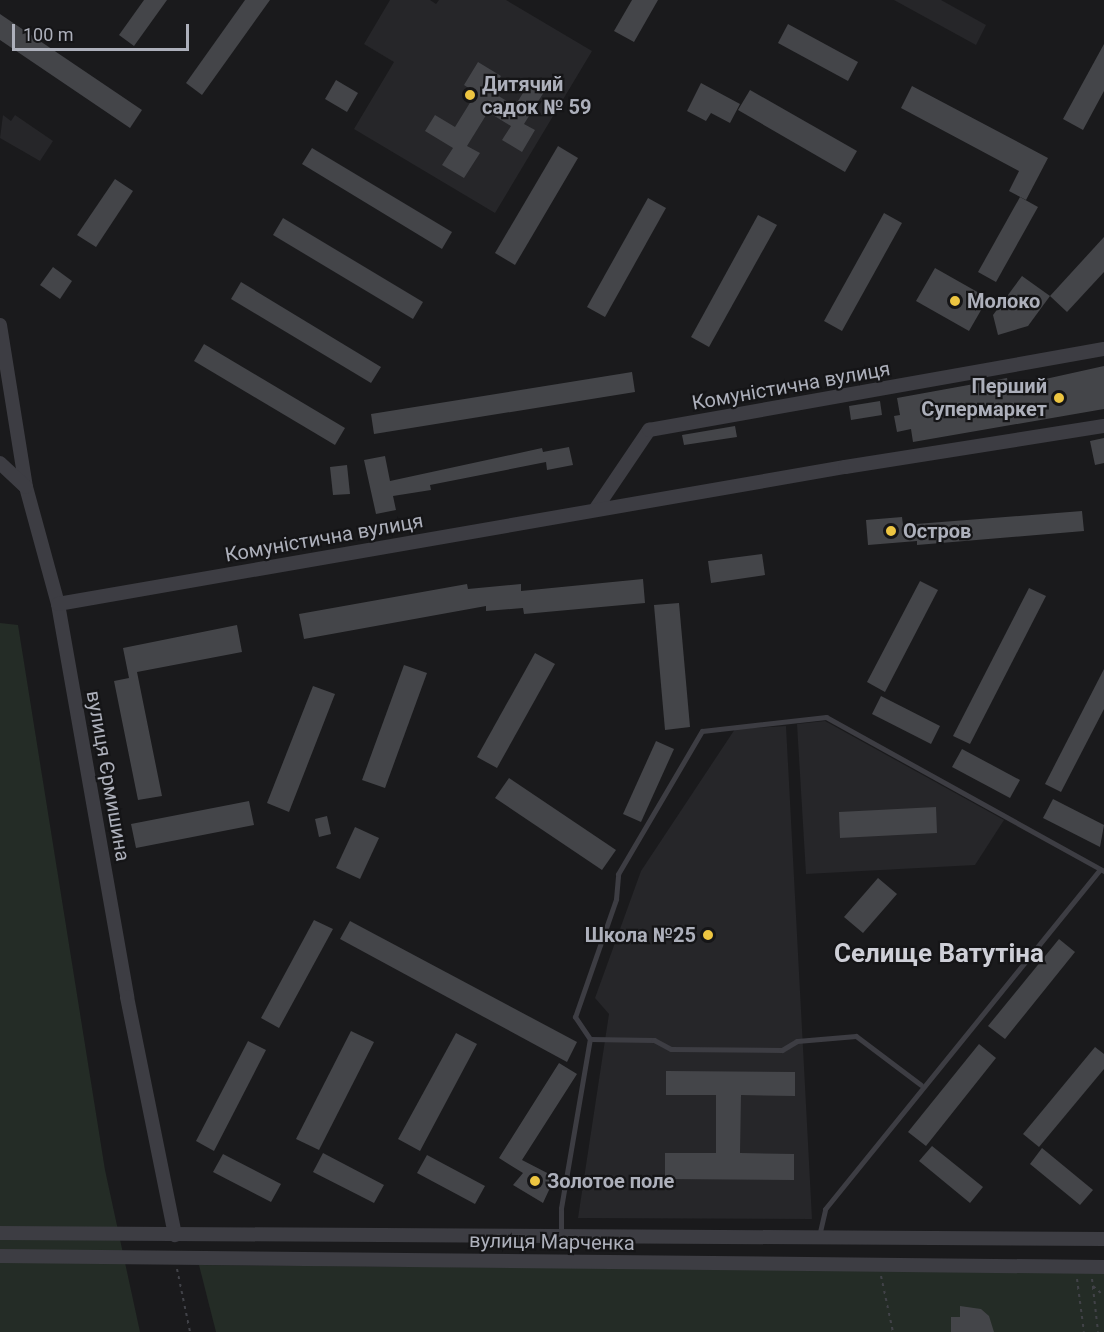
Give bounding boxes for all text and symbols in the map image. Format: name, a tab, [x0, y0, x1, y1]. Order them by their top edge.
scale bar	[15, 12, 192, 50]
text: 100 m	[23, 24, 74, 45]
place label: Дитячий садок № 59	[482, 72, 591, 119]
marker: Дитячий садок № 59	[463, 88, 477, 102]
place label: Молоко	[967, 289, 1040, 313]
marker: Молоко	[948, 294, 962, 308]
street label: Комуністична вулиця	[690, 357, 892, 415]
place label: Перший Супермаркет	[921, 374, 1047, 421]
marker: Перший Супермаркет	[1052, 391, 1066, 405]
street label: Комуністична вулиця	[223, 509, 425, 567]
place label: Остров	[903, 519, 971, 543]
marker: Остров	[884, 524, 898, 538]
street label: вулиця Єрмишина	[81, 689, 135, 863]
place label: Школа №25	[585, 923, 696, 947]
marker: Школа №25	[701, 928, 715, 942]
district label: Селище Ватутіна	[834, 938, 1044, 970]
place label: Золотое поле	[547, 1169, 674, 1193]
marker: Золотое поле	[528, 1174, 542, 1188]
street label: вулиця Марченка	[469, 1229, 635, 1255]

